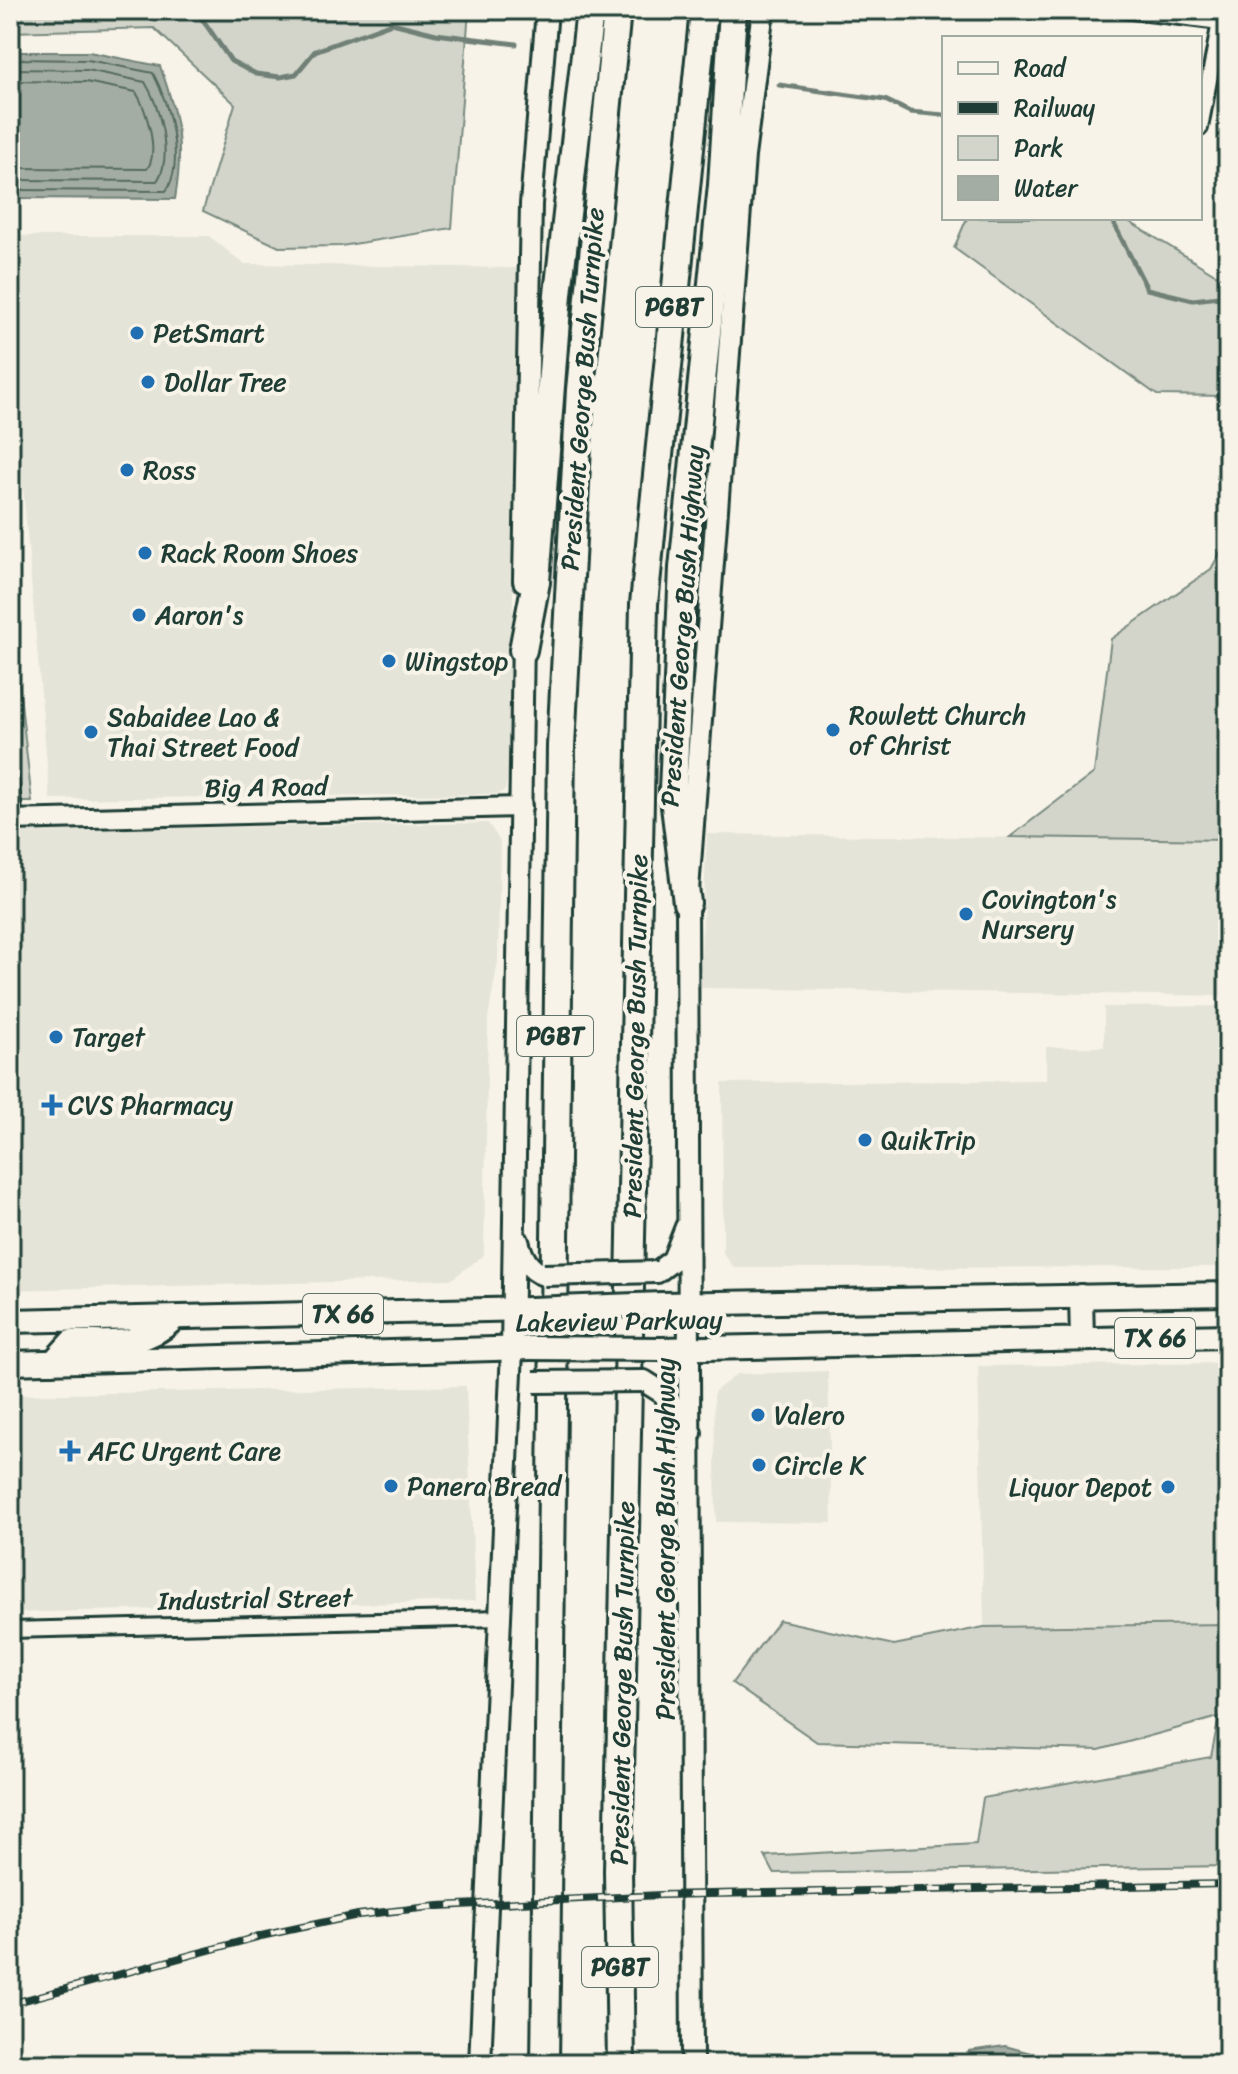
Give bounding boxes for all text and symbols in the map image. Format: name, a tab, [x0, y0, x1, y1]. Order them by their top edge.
legend	[942, 36, 1202, 220]
text: Road	[1014, 47, 1068, 89]
text: Railway	[1014, 87, 1096, 129]
text: Park	[1014, 127, 1063, 169]
text: Water	[1014, 167, 1079, 209]
street label: President George Bush Turnpike	[546, 206, 618, 572]
road number: PGBT	[636, 287, 712, 327]
place label: PetSmart	[153, 310, 265, 356]
marker: PetSmart	[128, 324, 146, 342]
place label: Dollar Tree	[164, 359, 287, 405]
marker: Dollar Tree	[139, 373, 157, 391]
street label: President George Bush Highway	[646, 443, 718, 809]
place label: Ross	[143, 447, 196, 493]
marker: Ross	[118, 461, 136, 479]
place label: Rack Room Shoes	[161, 530, 358, 576]
marker: Rack Room Shoes	[136, 544, 154, 562]
place label: Aaron's	[154, 592, 244, 638]
marker: Aaron's	[130, 606, 148, 624]
place label: Wingstop	[405, 638, 509, 684]
marker: Wingstop	[380, 652, 398, 670]
place label: Rowlett Church of Christ	[849, 692, 1026, 768]
place label: Sabaidee Lao & Thai Street Food	[107, 694, 301, 770]
marker: Rowlett Church of Christ	[824, 721, 842, 739]
marker: Sabaidee Lao & Thai Street Food	[82, 723, 100, 741]
street label: Big A Road	[204, 763, 330, 811]
street label: President George Bush Turnpike	[609, 854, 661, 1218]
place label: Covington's Nursery	[982, 876, 1117, 952]
marker: Covington's Nursery	[957, 905, 975, 923]
place label: Target	[72, 1014, 146, 1060]
road number: PGBT	[517, 1016, 593, 1056]
marker: Target	[47, 1028, 65, 1046]
place label: CVS Pharmacy	[68, 1082, 233, 1128]
marker: CVS Pharmacy	[43, 1096, 61, 1114]
place label: QuikTrip	[881, 1117, 976, 1163]
marker: QuikTrip	[856, 1131, 874, 1149]
road number: TX 66	[303, 1294, 383, 1334]
street label: Lakeview Parkway	[515, 1296, 724, 1346]
road number: TX 66	[1115, 1318, 1195, 1358]
street label: President George Bush Highway	[642, 1357, 688, 1720]
place label: Valero	[774, 1392, 845, 1438]
marker: Valero	[749, 1406, 767, 1424]
place label: AFC Urgent Care	[87, 1428, 282, 1474]
marker: AFC Urgent Care	[59, 1440, 81, 1462]
place label: Circle K	[775, 1442, 867, 1488]
marker: Circle K	[750, 1456, 768, 1474]
place label: Panera Bread	[407, 1463, 563, 1509]
place label: Liquor Depot	[1009, 1464, 1152, 1510]
marker: Panera Bread	[382, 1477, 400, 1495]
marker: Liquor Depot	[1159, 1478, 1177, 1496]
street label: President George Bush Turnpike	[596, 1501, 648, 1865]
street label: Industrial Street	[156, 1574, 354, 1624]
road number: PGBT	[582, 1947, 658, 1987]

